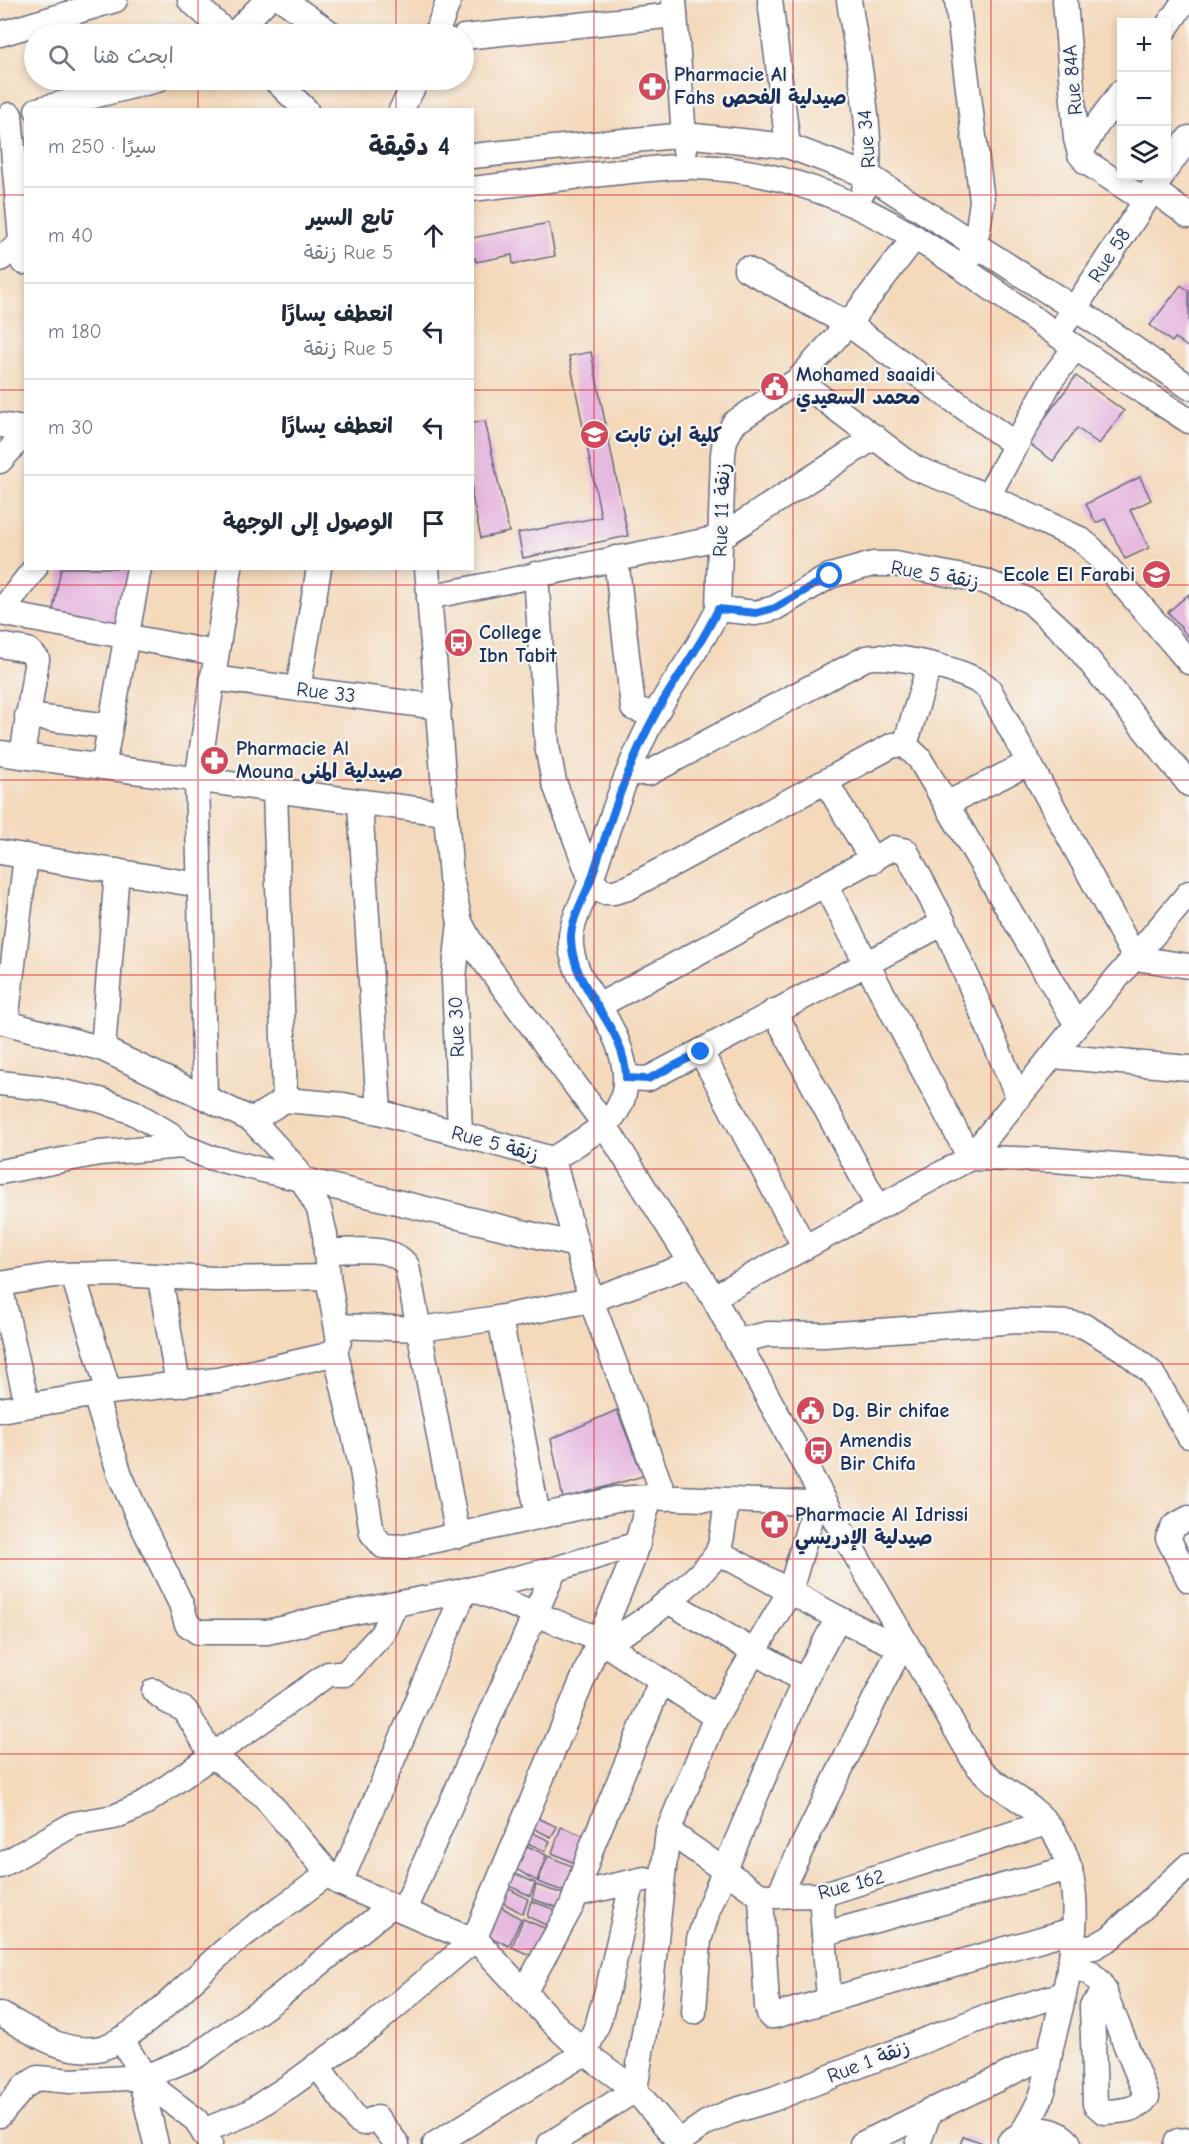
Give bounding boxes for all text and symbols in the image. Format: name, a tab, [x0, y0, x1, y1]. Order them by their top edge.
map controls	[1117, 18, 1171, 180]
button: +	[1117, 18, 1171, 72]
search box	[24, 24, 474, 90]
icon: search	[45, 41, 78, 74]
text: ابحث هنا	[93, 43, 174, 69]
street label: Rue 84A	[1058, 43, 1087, 116]
place label: Pharmacie Al Fahs صيدلية الفحص	[674, 63, 846, 109]
pharmacy icon: Pharmacie Al Fahs صيدلية الفحص	[637, 70, 669, 102]
button: −	[1117, 72, 1171, 126]
street label: Rue 34	[853, 109, 880, 169]
button: layers	[1117, 126, 1171, 180]
text: 4 دقيقة	[369, 132, 450, 162]
text: سيرًا · 250 m	[48, 135, 156, 158]
text: تابع السير	[307, 205, 393, 231]
icon: ahead	[417, 219, 450, 252]
text: 40 m	[48, 224, 93, 247]
street label: Rue 58	[1083, 224, 1135, 287]
text: Rue 5 زنقة	[304, 241, 393, 264]
text: انعطف يسارًا	[281, 301, 393, 327]
icon: left	[417, 315, 450, 348]
text: 180 m	[48, 320, 102, 343]
text: Rue 5 زنقة	[304, 337, 393, 360]
place label: Mohamed saaidi محمد السعيدي	[796, 363, 935, 413]
public building icon: Mohamed saaidi محمد السعيدي	[759, 370, 791, 402]
icon: left	[417, 411, 450, 444]
text: انعطف يسارًا	[281, 413, 393, 439]
text: 30 m	[48, 416, 94, 439]
school or university icon: كلية ابن ثابت	[578, 419, 610, 451]
place label: كلية ابن ثابت	[615, 424, 722, 448]
street label: Rue 11 زنقة	[708, 463, 735, 557]
icon: arrive	[417, 507, 450, 540]
text: الوصول إلى الوجهة	[223, 509, 393, 535]
street label: Rue 5 زنقة	[889, 555, 981, 594]
school or university icon: Ecole El Farabi	[1140, 558, 1172, 590]
route start	[816, 562, 842, 588]
place label: Ecole El Farabi	[1003, 563, 1135, 586]
place label: College Ibn Tabit	[479, 621, 557, 667]
bus stop icon: College Ibn Tabit	[442, 627, 474, 659]
street label: Rue 33	[295, 677, 357, 708]
place label: Pharmacie Al Mouna صيدلية المنى	[236, 737, 403, 784]
pharmacy icon: Pharmacie Al Mouna صيدلية المنى	[199, 744, 231, 776]
street label: Rue 30	[444, 996, 469, 1058]
route end	[687, 1038, 713, 1064]
street label: Rue 5 زنقة	[449, 1121, 541, 1166]
public building icon: Dg. Bir chifae	[795, 1394, 827, 1426]
place label: Dg. Bir chifae	[832, 1399, 949, 1422]
place label: Amendis Bir Chifa	[840, 1429, 916, 1475]
bus stop icon: Amendis Bir Chifa	[803, 1435, 835, 1467]
place label: Pharmacie Al Idrissi صيدلية الإدريسي	[795, 1503, 968, 1555]
pharmacy icon: Pharmacie Al Idrissi صيدلية الإدريسي	[758, 1509, 790, 1541]
street label: Rue 162	[815, 1865, 887, 1904]
street label: Rue 1 زنقة	[824, 2035, 913, 2088]

